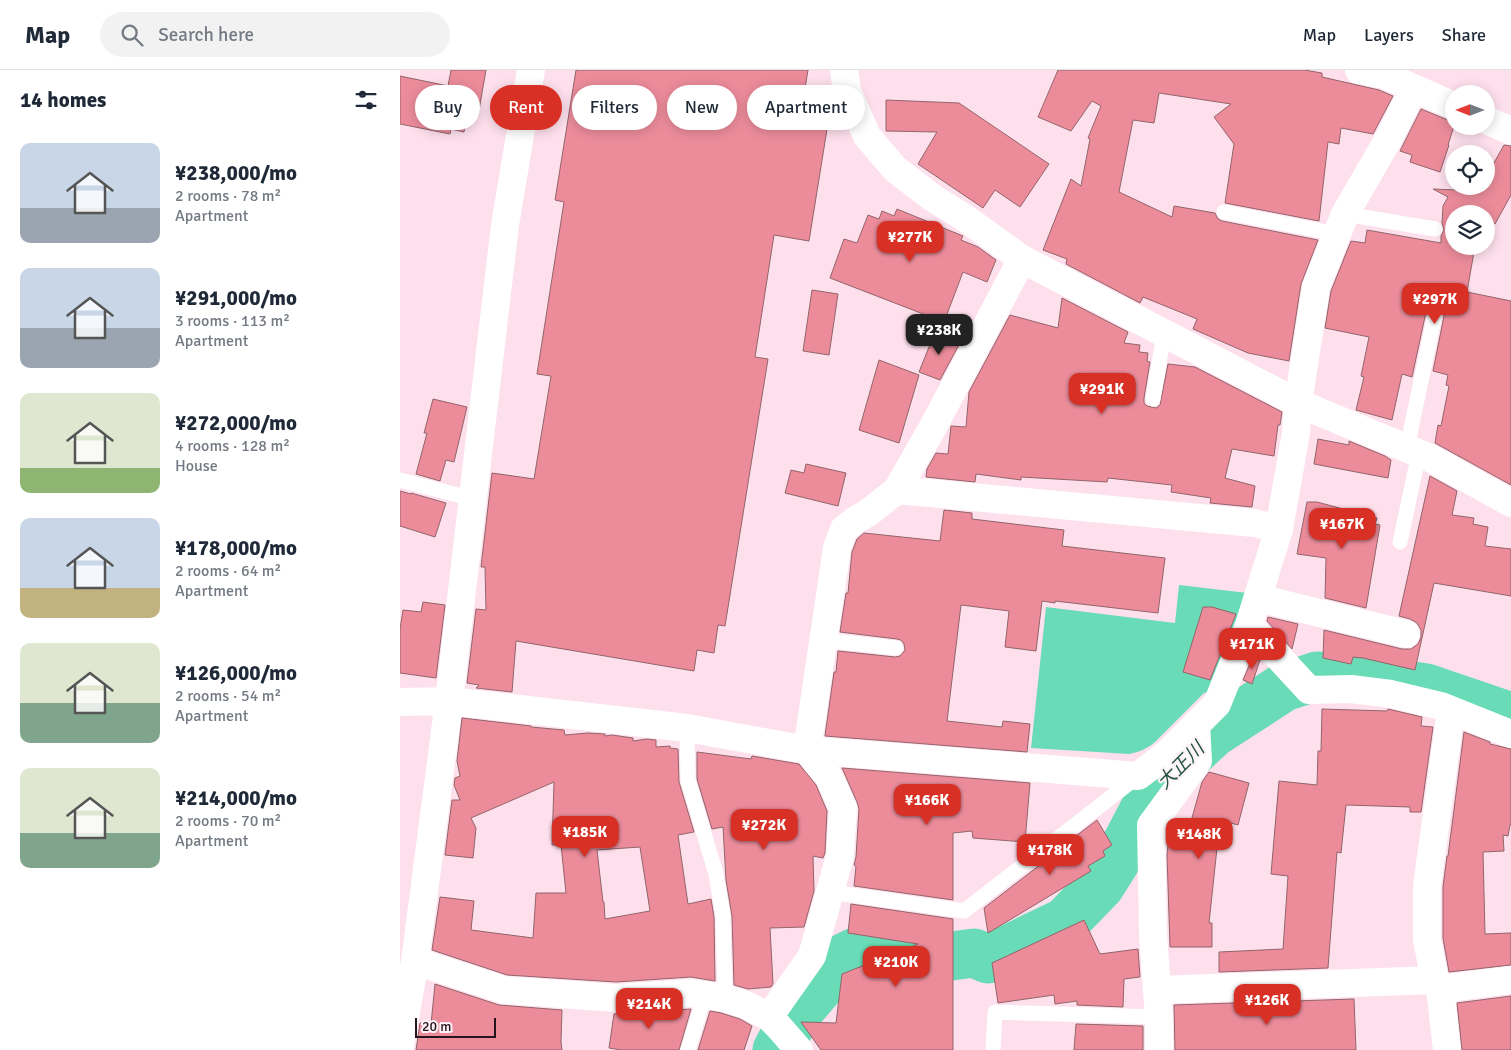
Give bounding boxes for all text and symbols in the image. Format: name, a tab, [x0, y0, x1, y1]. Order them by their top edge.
search box	[100, 12, 450, 57]
text: Map	[25, 20, 70, 50]
icon: search	[118, 21, 146, 49]
text: Search here	[158, 23, 254, 47]
text: Map	[1303, 24, 1336, 46]
text: Layers	[1364, 24, 1414, 46]
text: Share	[1442, 24, 1486, 46]
chip: Buy	[415, 85, 480, 130]
chip: Rent	[490, 85, 562, 130]
chip: Filters	[572, 85, 657, 130]
chip: New	[667, 85, 737, 130]
chip: Apartment	[747, 85, 865, 130]
north arrow	[1445, 85, 1495, 135]
map controls	[1445, 85, 1495, 255]
icon: filters	[352, 86, 380, 114]
text: 14 homes	[20, 87, 106, 113]
button: locate	[1445, 145, 1495, 195]
text: ¥238,000/mo	[175, 160, 297, 186]
icon: home	[60, 163, 120, 223]
text: 2 rooms · 78 m²	[175, 186, 281, 206]
button: layers	[1445, 205, 1495, 255]
text: Apartment	[175, 206, 248, 226]
pin: ¥277K	[875, 220, 945, 263]
text: ¥277K	[888, 227, 932, 247]
pin: ¥297K	[1400, 282, 1470, 325]
text: ¥291,000/mo	[175, 285, 297, 311]
icon: home	[60, 288, 120, 348]
text: ¥297K	[1413, 289, 1457, 309]
text: 3 rooms · 113 m²	[175, 311, 290, 331]
pin: ¥238K	[904, 314, 974, 356]
text: ¥238K	[917, 320, 961, 340]
text: Apartment	[175, 331, 248, 351]
pin: ¥291K	[1067, 372, 1137, 415]
text: ¥291K	[1080, 379, 1124, 399]
text: ¥272,000/mo	[175, 410, 297, 436]
icon: home	[60, 413, 120, 473]
text: 4 rooms · 128 m²	[175, 436, 290, 456]
text: House	[175, 456, 218, 476]
pin: ¥167K	[1307, 508, 1377, 550]
text: ¥167K	[1320, 514, 1364, 534]
text: ¥178,000/mo	[175, 535, 297, 561]
icon: home	[60, 538, 120, 598]
text: 2 rooms · 64 m²	[175, 561, 281, 581]
text: Apartment	[175, 581, 248, 601]
pin: ¥171K	[1217, 628, 1287, 670]
text: ¥171K	[1230, 634, 1274, 654]
text: ¥126,000/mo	[175, 660, 297, 686]
icon: home	[60, 663, 120, 723]
text: 2 rooms · 54 m²	[175, 686, 281, 706]
text: Apartment	[175, 706, 248, 726]
water label: 大正川	[1152, 736, 1211, 794]
pin: ¥166K	[892, 784, 962, 826]
text: ¥214,000/mo	[175, 785, 297, 811]
icon: home	[60, 788, 120, 848]
text: ¥166K	[905, 790, 949, 810]
pin: ¥272K	[729, 808, 799, 851]
text: 2 rooms · 70 m²	[175, 811, 281, 831]
text: ¥272K	[742, 815, 786, 835]
pin: ¥185K	[550, 816, 620, 858]
pin: ¥148K	[1164, 818, 1234, 860]
text: ¥185K	[563, 822, 607, 842]
text: ¥148K	[1177, 824, 1221, 844]
text: Apartment	[175, 831, 248, 851]
pin: ¥178K	[1015, 834, 1085, 876]
text: ¥178K	[1028, 840, 1072, 860]
pin: ¥210K	[861, 946, 931, 988]
text: ¥210K	[874, 952, 918, 972]
pin: ¥126K	[1232, 984, 1302, 1026]
pin: ¥214K	[614, 988, 684, 1030]
text: ¥126K	[1245, 990, 1289, 1010]
text: ¥214K	[627, 994, 671, 1014]
scale bar	[415, 1015, 496, 1038]
text: 20 m	[422, 1018, 451, 1035]

